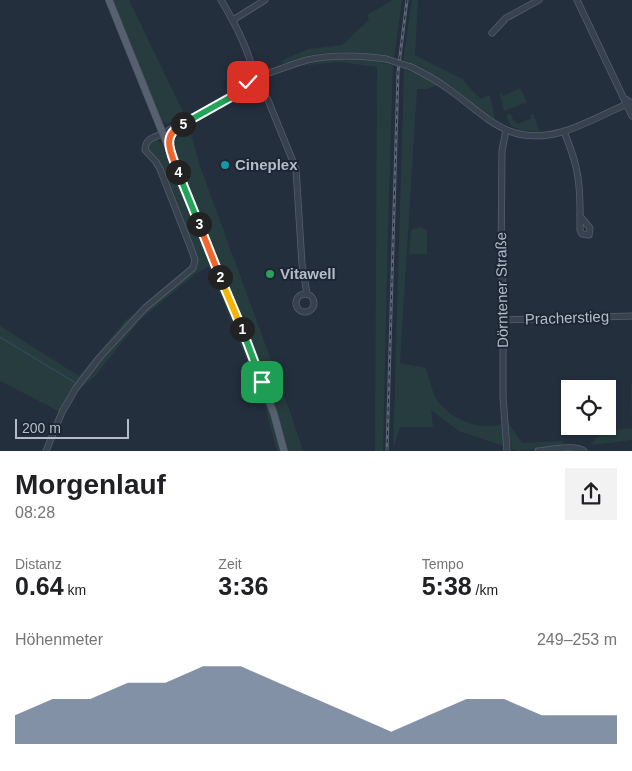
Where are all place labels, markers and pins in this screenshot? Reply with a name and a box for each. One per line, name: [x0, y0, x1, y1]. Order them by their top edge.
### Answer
pin: [227, 61, 269, 103]
pin: 5: [170, 112, 196, 136]
place label: Cineplex: [235, 156, 298, 173]
marker: Cineplex: [219, 159, 231, 171]
pin: 4: [166, 160, 190, 184]
pin: 3: [186, 212, 212, 236]
pin: 2: [208, 264, 232, 290]
place label: Vitawell: [280, 265, 336, 282]
marker: Vitawell: [264, 268, 276, 280]
pin: 1: [230, 316, 254, 342]
pin: [241, 361, 283, 403]

